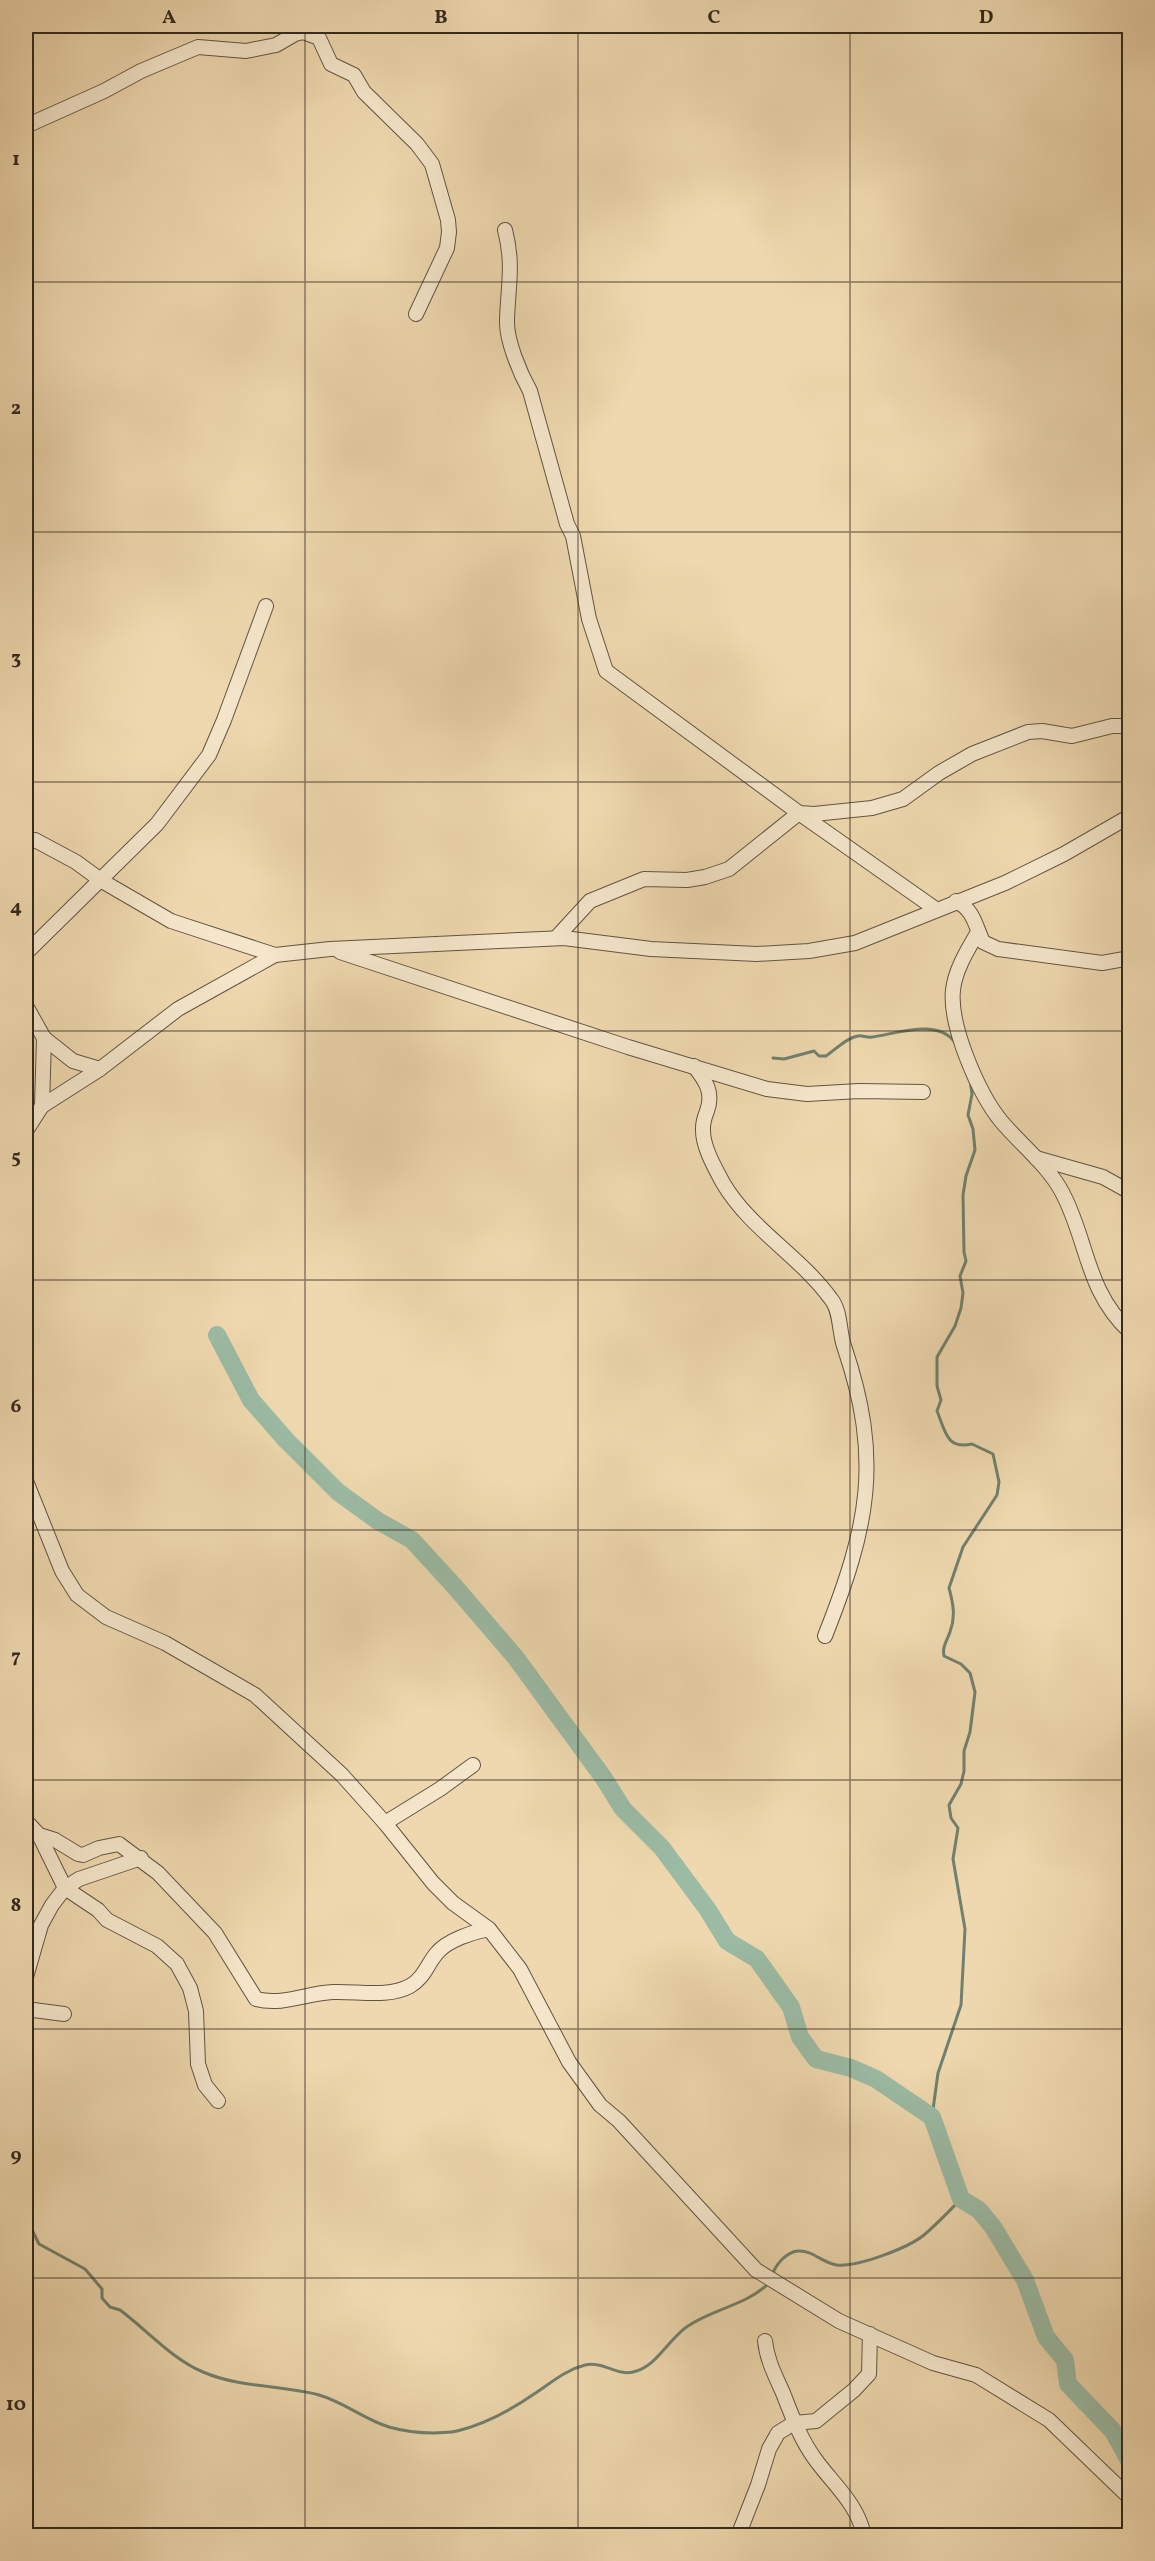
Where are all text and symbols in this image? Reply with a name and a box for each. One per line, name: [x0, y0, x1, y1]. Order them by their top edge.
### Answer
text: A: [162, 4, 176, 32]
text: B: [434, 4, 448, 32]
text: C: [708, 4, 721, 32]
text: D: [979, 4, 993, 32]
text: 1: [12, 146, 20, 174]
text: 2: [11, 395, 21, 423]
text: 3: [11, 645, 21, 673]
text: 4: [10, 894, 22, 922]
text: 5: [11, 1144, 21, 1172]
text: 6: [11, 1393, 22, 1421]
text: 7: [11, 1643, 21, 1671]
text: 8: [11, 1892, 21, 1920]
text: 9: [10, 2142, 22, 2170]
text: 10: [6, 2391, 26, 2419]

